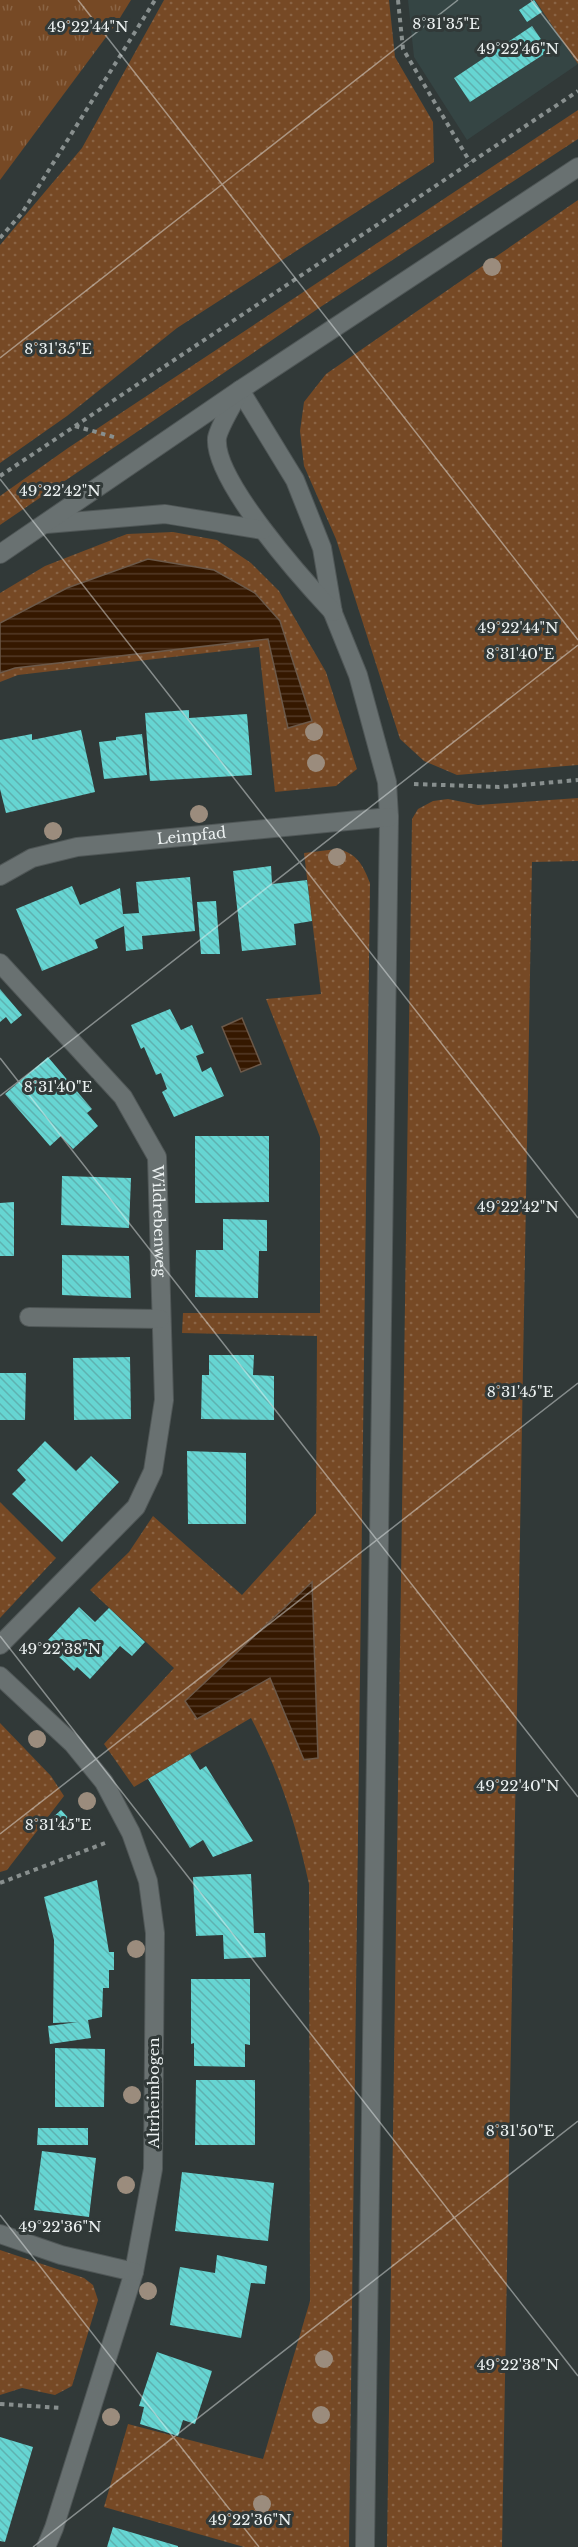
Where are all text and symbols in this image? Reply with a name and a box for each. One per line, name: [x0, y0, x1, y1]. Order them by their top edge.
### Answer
text: 8°31'35"E: [412, 14, 480, 33]
text: 49°22'44"N: [47, 17, 129, 36]
text: 49°22'46"N: [477, 39, 559, 58]
text: 8°31'35"E: [24, 339, 92, 358]
text: 49°22'42"N: [19, 481, 101, 500]
text: 49°22'44"N: [477, 618, 559, 637]
text: 8°31'40"E: [486, 644, 554, 663]
street label: Leinpfad: [156, 823, 227, 848]
text: 8°31'40"E: [24, 1077, 92, 1096]
street label: Wildrebenweg: [148, 1164, 170, 1278]
text: 49°22'42"N: [477, 1197, 559, 1216]
text: 8°31'45"E: [487, 1382, 553, 1401]
text: 49°22'38"N: [19, 1639, 101, 1658]
text: 49°22'40"N: [476, 1776, 560, 1795]
text: 8°31'45"E: [25, 1815, 91, 1834]
street label: Altrheinbogen: [144, 2037, 163, 2150]
text: 8°31'50"E: [486, 2121, 554, 2140]
text: 49°22'36"N: [18, 2217, 102, 2236]
text: 49°22'38"N: [477, 2355, 559, 2374]
text: 49°22'36"N: [208, 2510, 292, 2529]

